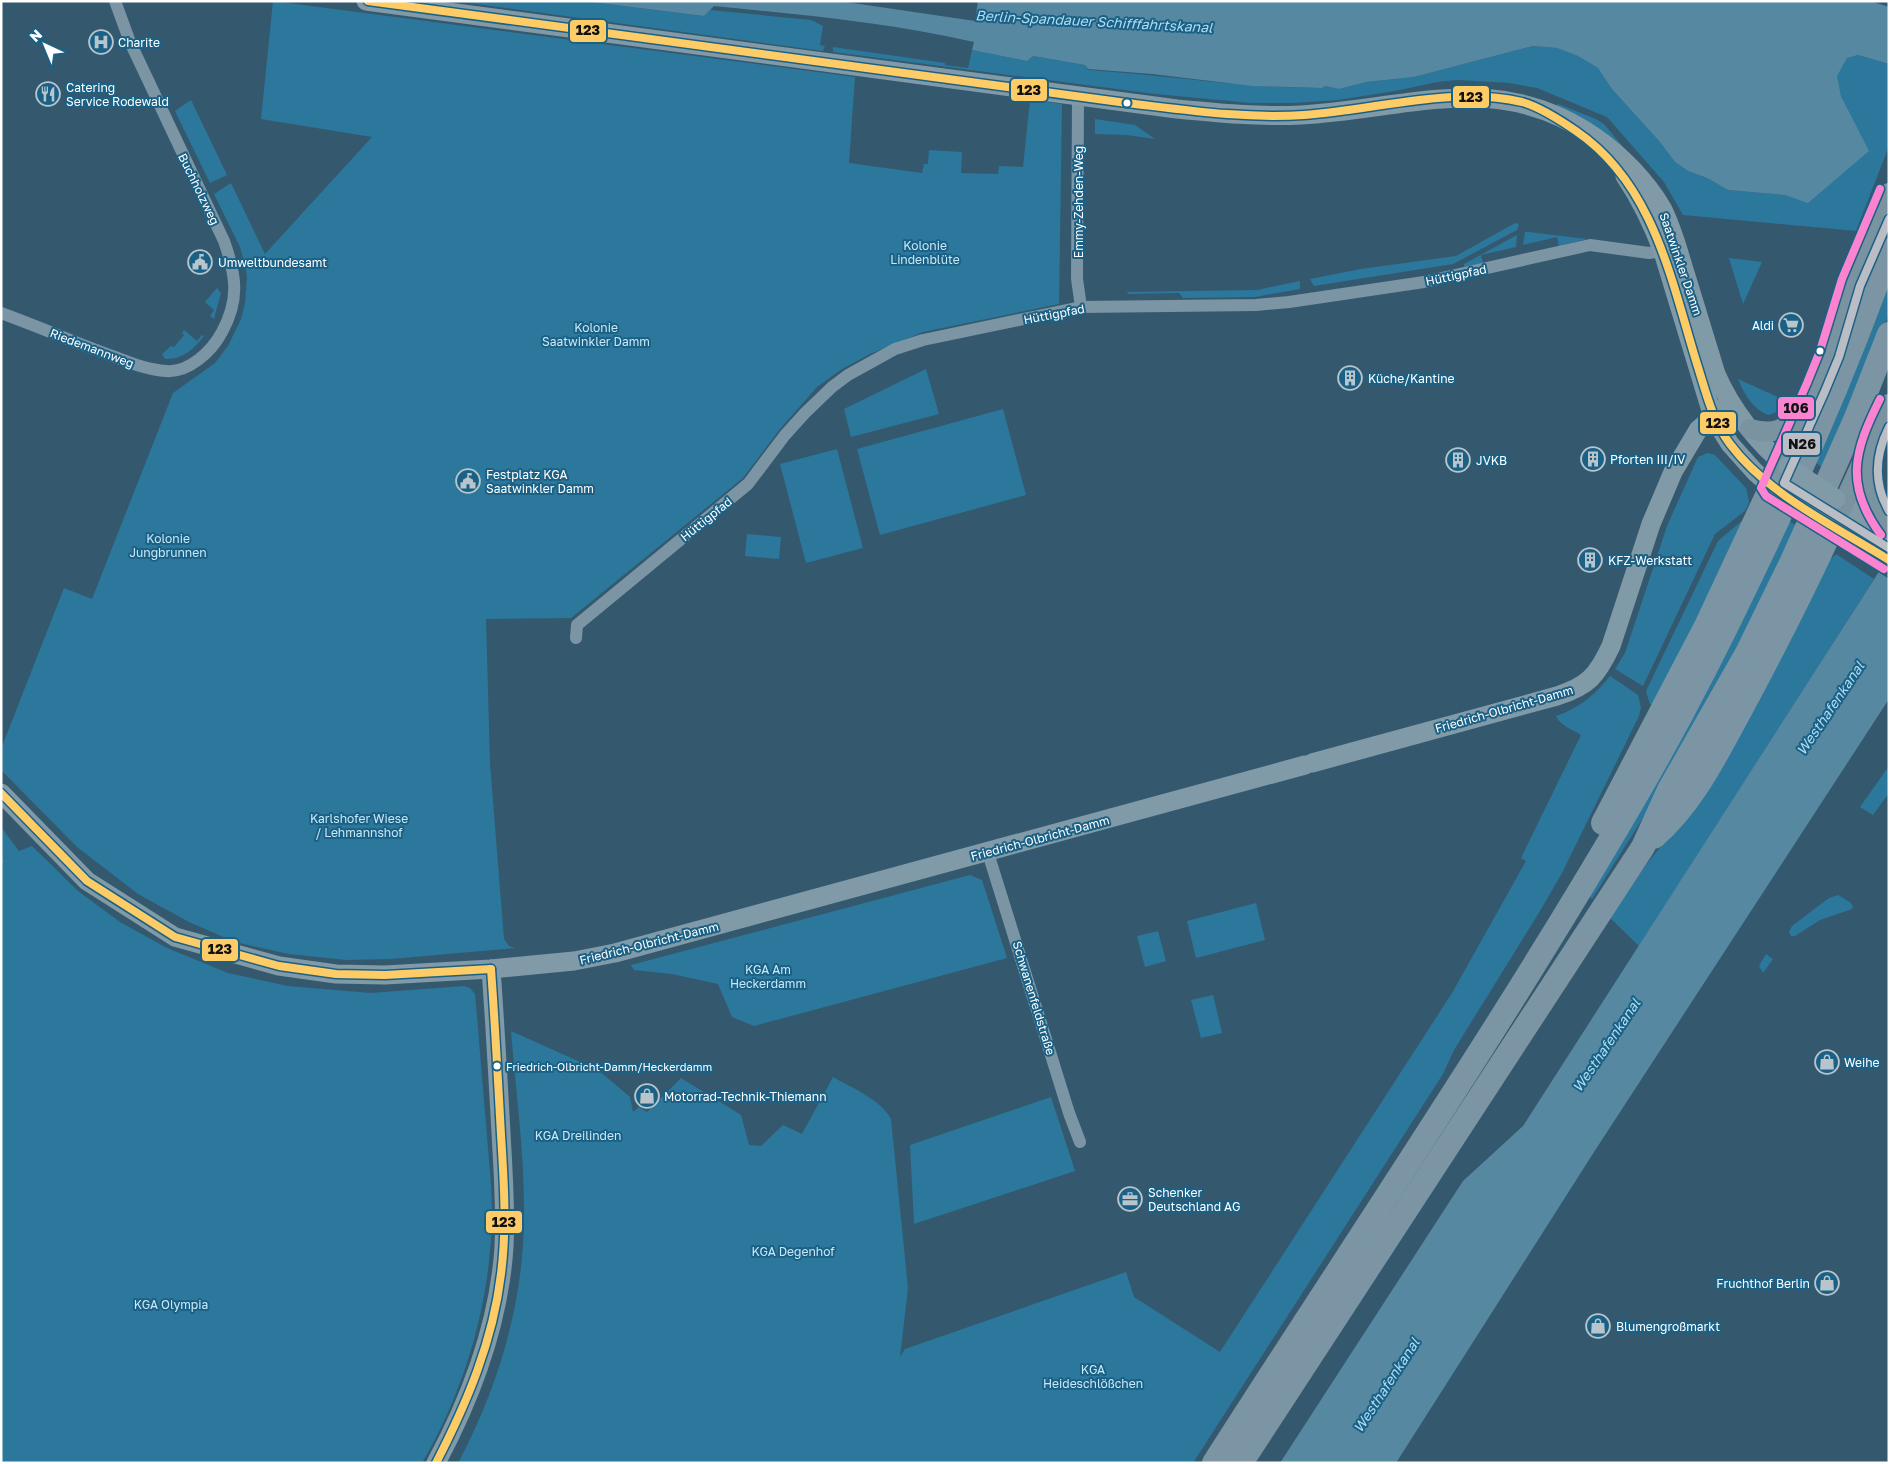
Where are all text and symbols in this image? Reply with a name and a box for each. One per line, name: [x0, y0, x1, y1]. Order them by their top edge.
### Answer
water label: Berlin-Spandauer Schifffahrtskanal: [975, 6, 1214, 36]
line badge: 123: [569, 19, 607, 43]
north arrow: [20, 20, 70, 70]
text: 123: [576, 21, 600, 38]
text: N: [26, 25, 45, 45]
hospital icon: Charite: [88, 29, 114, 55]
place label: Charite: [118, 35, 160, 50]
line badge: 123: [1010, 78, 1048, 102]
place label: Catering Service Rodewald: [66, 80, 169, 109]
restaurant icon: Catering Service Rodewald: [35, 81, 61, 107]
text: 123: [1017, 81, 1041, 98]
line badge: 123: [1452, 85, 1490, 109]
text: 123: [1459, 88, 1483, 105]
unlabelled marker: [1122, 98, 1132, 108]
street label: Emmy-Zehden-Weg: [1071, 146, 1086, 258]
street label: Buchholzweg: [175, 151, 223, 227]
street label: Saatwinkler Damm: [1656, 211, 1706, 317]
park label: Kolonie Lindenblüte: [890, 238, 960, 267]
public building icon: Umweltbundesamt: [187, 249, 213, 275]
place label: Umweltbundesamt: [218, 255, 327, 270]
street label: Hüttigpfad: [1424, 261, 1488, 289]
street label: Hüttigpfad: [1022, 301, 1086, 327]
supermarket icon: Aldi: [1778, 312, 1804, 338]
place label: Aldi: [1752, 318, 1774, 333]
park label: Kolonie Saatwinkler Damm: [542, 320, 650, 349]
street label: Riedemannweg: [48, 325, 136, 371]
unlabelled marker: [1815, 346, 1825, 356]
building icon: Küche/Kantine: [1337, 365, 1363, 391]
place label: Küche/Kantine: [1368, 371, 1455, 386]
line badge: 106: [1777, 396, 1815, 420]
text: 106: [1783, 399, 1809, 416]
line badge: 123: [1699, 411, 1737, 435]
text: 123: [1706, 414, 1730, 431]
line badge: N26: [1782, 432, 1821, 456]
text: N26: [1788, 435, 1816, 452]
building icon: Pforten III/IV: [1580, 446, 1606, 472]
building icon: JVKB: [1445, 447, 1471, 473]
place label: Pforten III/IV: [1610, 452, 1685, 467]
place label: JVKB: [1476, 453, 1507, 468]
place label: Festplatz KGA Saatwinkler Damm: [486, 467, 594, 496]
public building icon: Festplatz KGA Saatwinkler Damm: [455, 468, 481, 494]
street label: Hüttigpfad: [677, 494, 735, 544]
park label: Kolonie Jungbrunnen: [129, 531, 207, 560]
building icon: KFZ-Werkstatt: [1577, 547, 1603, 573]
place label: KFZ-Werkstatt: [1608, 553, 1692, 568]
water label: Westhafenkanal: [1792, 658, 1868, 758]
street label: Friedrich-Olbricht-Damm: [1433, 682, 1575, 736]
park label: Karlshofer Wiese / Lehmannshof: [310, 811, 408, 840]
street label: Friedrich-Olbricht-Damm: [969, 812, 1111, 864]
street label: Friedrich-Olbricht-Damm: [578, 918, 720, 968]
line badge: 123: [201, 938, 239, 962]
street label: Schwanenfeldstraße: [1010, 939, 1058, 1057]
text: 123: [208, 940, 232, 957]
park label: KGA Am Heckerdamm: [730, 962, 806, 991]
water label: Westhafenkanal: [1568, 995, 1644, 1095]
shop icon: Weihe: [1814, 1049, 1840, 1075]
place label: Weihe: [1844, 1055, 1880, 1070]
place label: Friedrich-Olbricht-Damm/Heckerdamm: [506, 1060, 712, 1073]
marker: Friedrich-Olbricht-Damm/Heckerdamm: [492, 1061, 502, 1071]
shop icon: Motorrad-Technik-Thiemann: [634, 1083, 660, 1109]
place label: Motorrad-Technik-Thiemann: [664, 1089, 827, 1104]
park label: KGA Dreilinden: [535, 1128, 621, 1143]
place label: Schenker Deutschland AG: [1148, 1185, 1240, 1214]
office icon: Schenker Deutschland AG: [1117, 1186, 1143, 1212]
line badge: 123: [485, 1210, 523, 1234]
text: 123: [492, 1213, 516, 1230]
park label: KGA Degenhof: [751, 1244, 835, 1259]
shop icon: Fruchthof Berlin: [1814, 1270, 1840, 1296]
place label: Fruchthof Berlin: [1716, 1276, 1810, 1291]
park label: KGA Olympia: [134, 1297, 208, 1312]
shop icon: Blumengroßmarkt: [1585, 1313, 1611, 1339]
place label: Blumengroßmarkt: [1616, 1319, 1720, 1334]
water label: Westhafenkanal: [1349, 1334, 1423, 1435]
park label: KGA Heideschlößchen: [1043, 1362, 1143, 1391]

